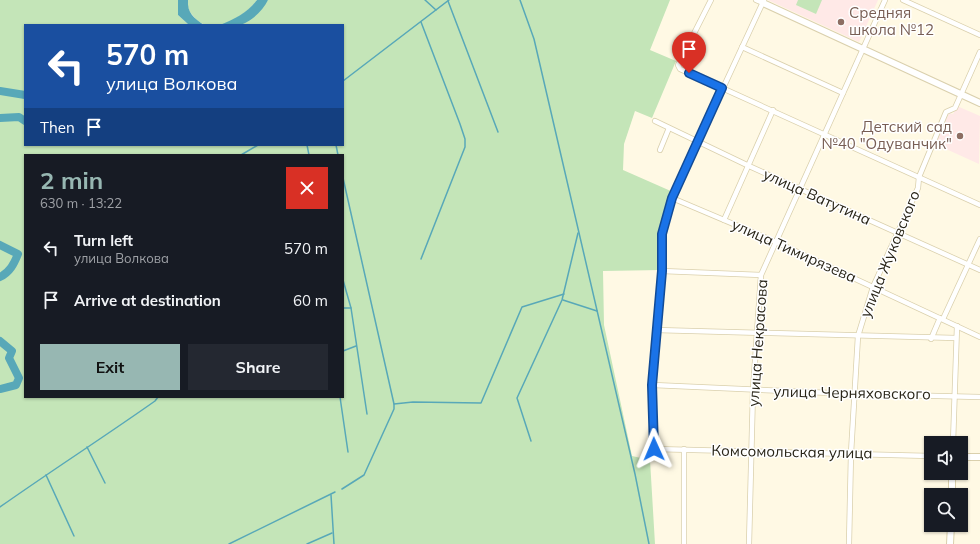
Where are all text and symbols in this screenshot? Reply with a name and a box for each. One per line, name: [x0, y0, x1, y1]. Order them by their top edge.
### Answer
place label: Средняя школа №12: [849, 3, 934, 39]
marker: Средняя школа №12: [836, 17, 846, 27]
pin: [672, 32, 706, 73]
text: 570 m: [106, 37, 189, 72]
icon: arrive: [678, 38, 700, 60]
icon: left: [40, 40, 92, 92]
text: улица Волкова: [106, 72, 237, 95]
icon: arrive: [83, 116, 105, 138]
place label: Детский сад №40 "Одуванчик": [821, 117, 952, 153]
text: Then: [40, 118, 75, 137]
marker: Детский сад №40 "Одуванчик": [955, 131, 965, 141]
street label: улица Ватутина: [760, 164, 874, 229]
text: 2 min: [40, 165, 103, 195]
button: close: [286, 167, 328, 209]
street label: улица Жуковского: [855, 188, 924, 320]
text: 630 m · 13:22: [40, 195, 122, 211]
street label: улица Тимирязева: [729, 215, 859, 287]
text: Turn left: [74, 231, 133, 250]
icon: left: [40, 237, 62, 259]
text: 570 m: [284, 239, 328, 258]
text: улица Волкова: [74, 250, 169, 266]
street label: улица Некрасова: [744, 279, 771, 407]
icon: arrive: [40, 289, 62, 311]
text: Arrive at destination: [74, 291, 221, 310]
text: 60 m: [293, 291, 328, 310]
button: Exit: [40, 344, 180, 390]
button: Share: [188, 344, 328, 390]
street label: улица Черняховского: [773, 382, 931, 403]
position arrow: [633, 428, 675, 470]
map controls: [924, 436, 968, 532]
button: sound: [924, 436, 968, 480]
street label: Комсомольская улица: [711, 441, 873, 462]
button: search: [924, 488, 968, 532]

